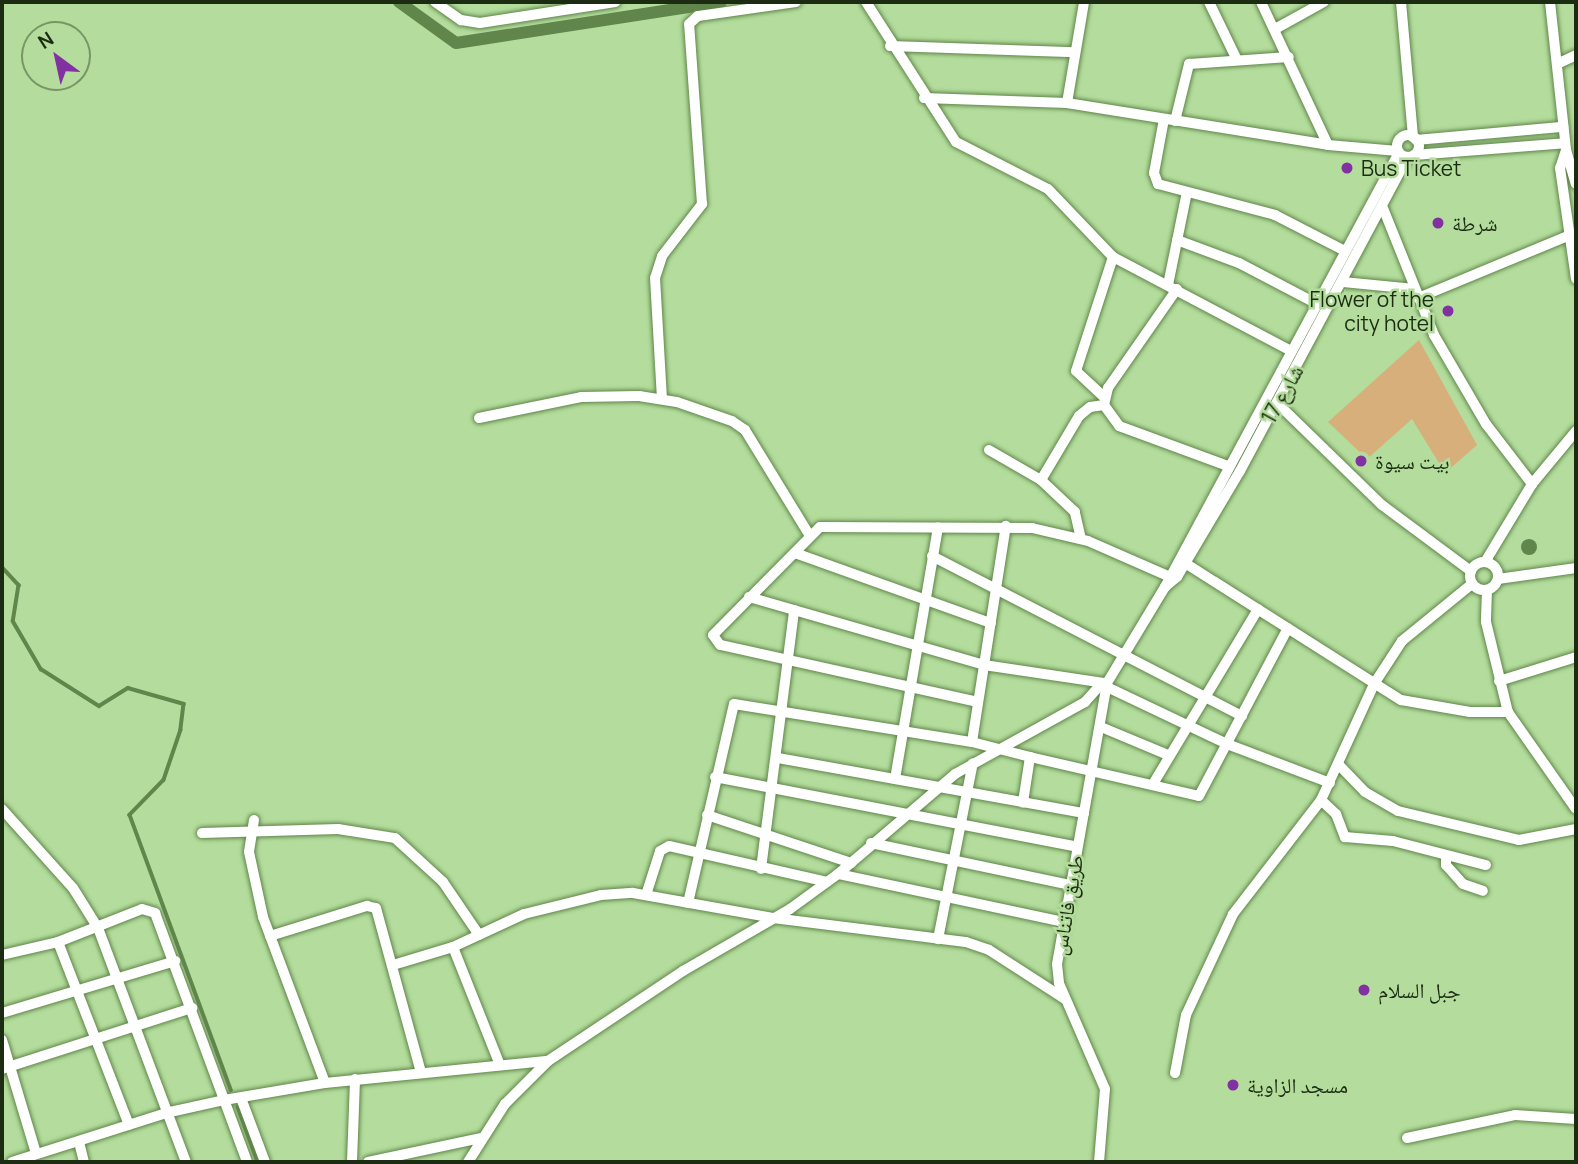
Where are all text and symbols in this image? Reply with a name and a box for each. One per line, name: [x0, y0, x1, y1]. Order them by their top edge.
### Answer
north arrow: [21, 21, 91, 91]
text: N: [33, 25, 58, 55]
place label: Bus Ticket: [1361, 155, 1462, 181]
marker: Bus Ticket: [1339, 160, 1355, 176]
place label: شرطة: [1452, 210, 1498, 236]
marker: شرطة: [1430, 215, 1446, 231]
place label: Flower of the city hotel: [1310, 286, 1434, 336]
marker: Flower of the city hotel: [1440, 303, 1456, 319]
street label: شارع 17: [1256, 360, 1308, 428]
place label: بيت سيوة: [1375, 448, 1449, 474]
marker: بيت سيوة: [1353, 453, 1369, 469]
street label: طريق فاتناس: [1046, 853, 1088, 957]
place label: جبل السلام: [1378, 977, 1461, 1003]
marker: جبل السلام: [1356, 982, 1372, 998]
place label: مسجد الزاوية: [1247, 1072, 1348, 1098]
marker: مسجد الزاوية: [1225, 1077, 1241, 1093]

